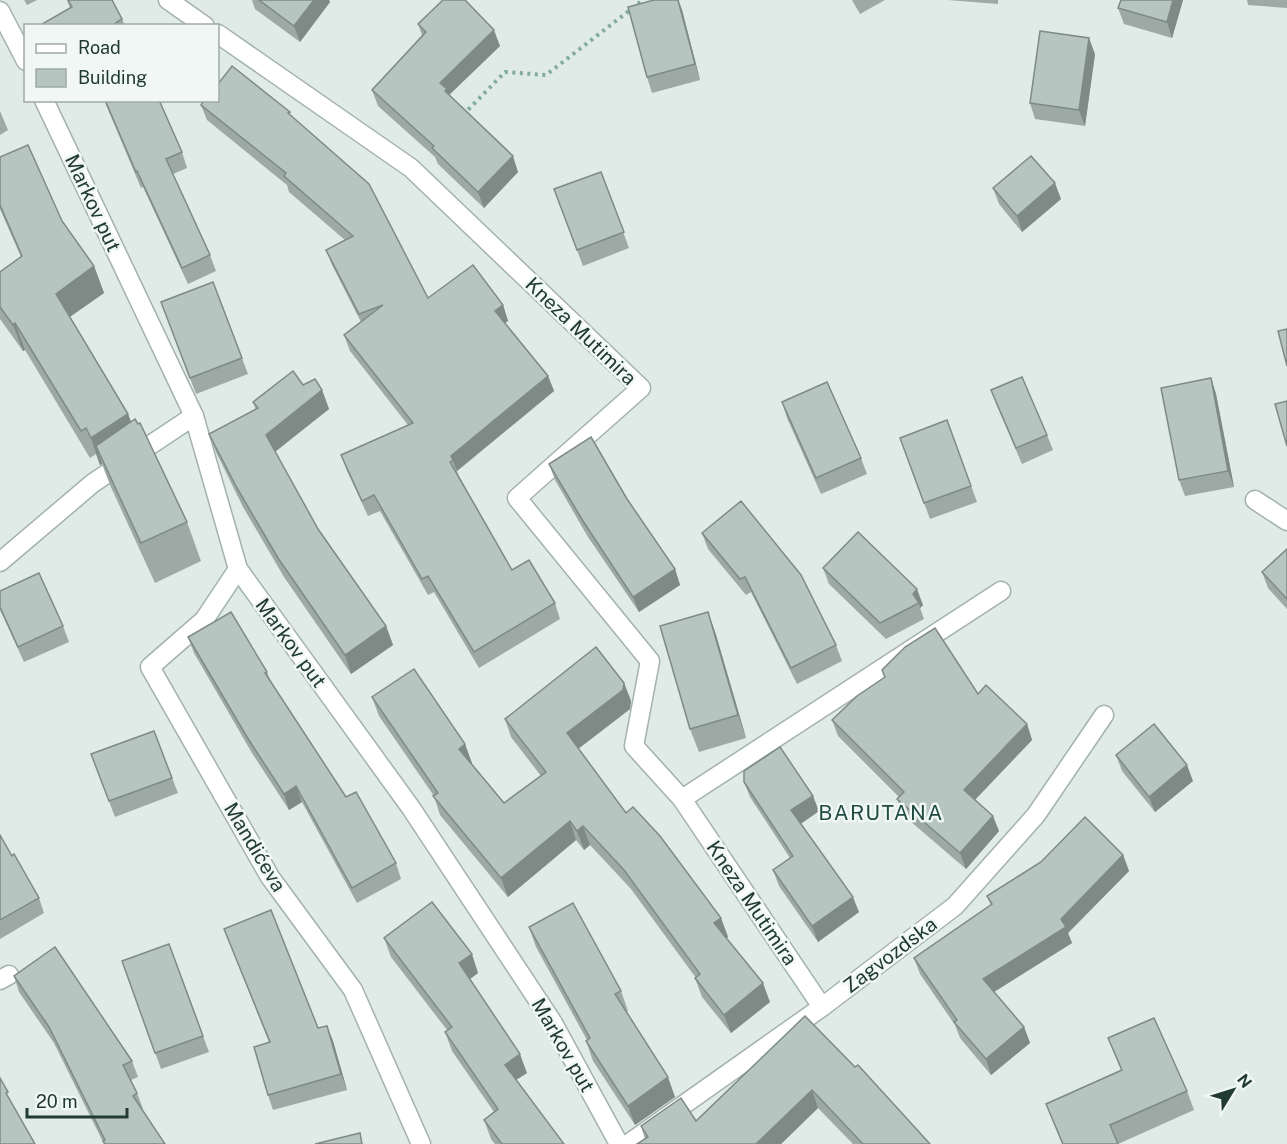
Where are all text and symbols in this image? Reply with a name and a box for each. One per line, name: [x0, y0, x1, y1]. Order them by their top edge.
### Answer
legend: [24, 24, 219, 102]
text: Road: [78, 37, 121, 58]
text: Building: [78, 67, 147, 88]
street label: Markov put: [60, 151, 126, 255]
street label: Kneza Mutimira: [521, 272, 641, 390]
street label: Markov put: [251, 594, 331, 692]
street label: Mandićeva: [219, 798, 291, 896]
district label: BARUTANA: [818, 800, 944, 825]
street label: Kneza Mutimira: [702, 836, 802, 970]
street label: Zagvozdska: [838, 912, 942, 998]
street label: Markov put: [526, 994, 600, 1096]
north arrow: [1203, 1060, 1263, 1120]
text: N: [1233, 1070, 1256, 1092]
scale bar: [27, 1081, 128, 1119]
text: 20 m: [36, 1091, 78, 1112]

